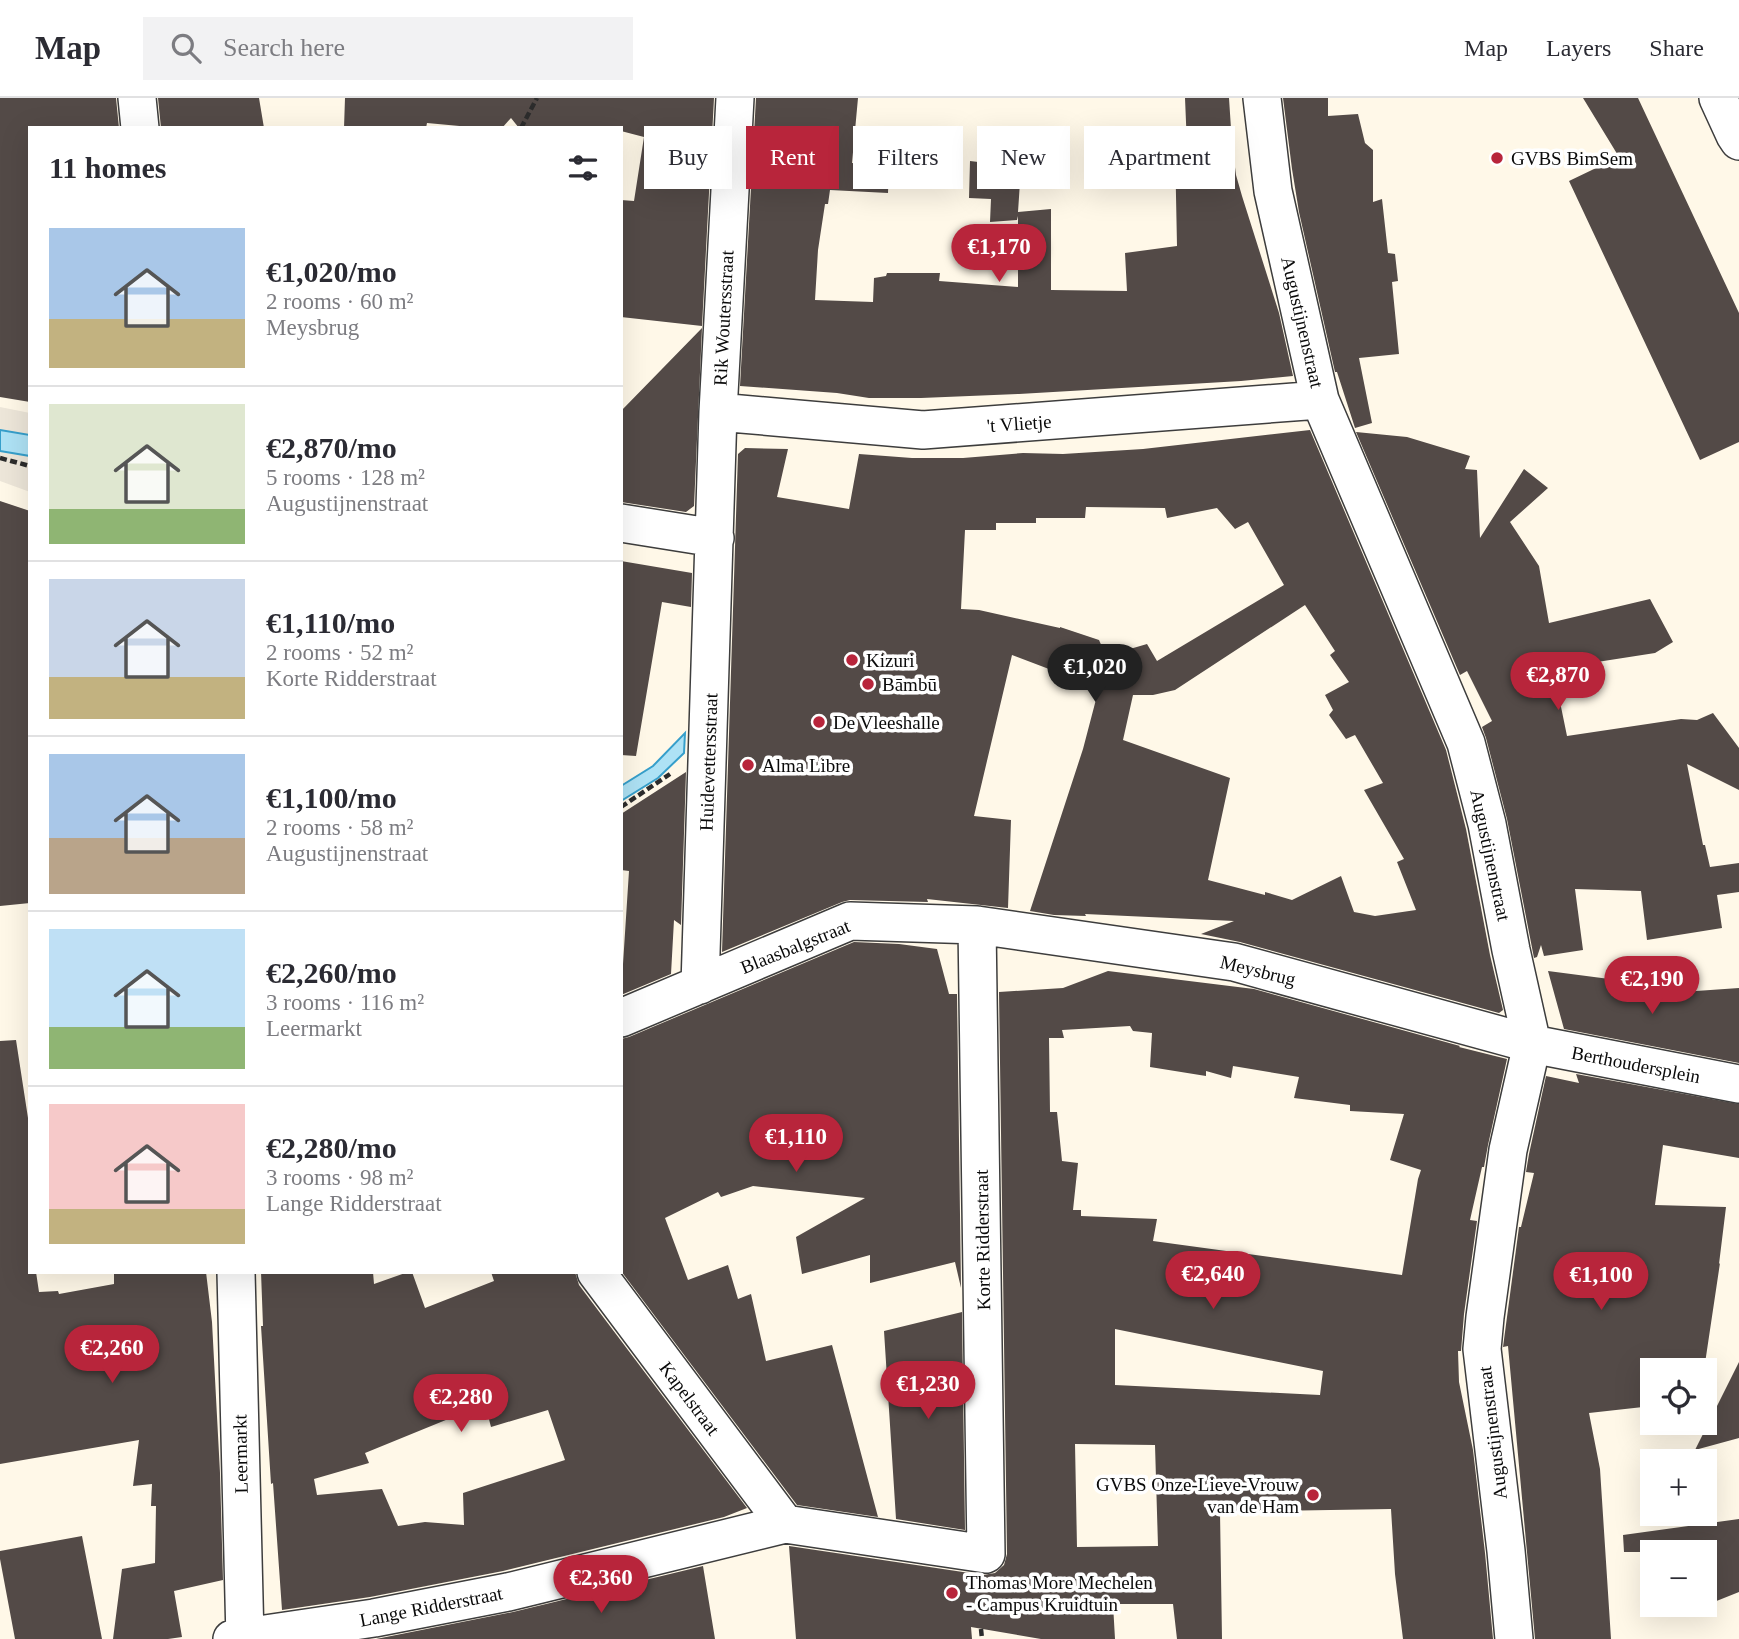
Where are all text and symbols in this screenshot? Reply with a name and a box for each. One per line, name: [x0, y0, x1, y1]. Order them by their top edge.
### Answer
search box: [143, 17, 633, 80]
icon: search: [167, 29, 205, 67]
text: Map: [35, 30, 101, 66]
text: Search here: [223, 33, 345, 62]
text: Map: [1464, 35, 1508, 61]
text: Layers: [1546, 35, 1611, 61]
text: Share: [1649, 35, 1704, 61]
chip: Buy: [644, 126, 732, 189]
chip: Rent: [746, 126, 839, 189]
chip: Filters: [853, 126, 963, 189]
chip: New: [977, 126, 1070, 189]
chip: Apartment: [1084, 126, 1235, 189]
place label: GVBS BimSem: [1511, 148, 1633, 169]
icon: filters: [564, 149, 602, 187]
marker: GVBS BimSem: [1489, 150, 1505, 166]
text: 11 homes: [49, 151, 167, 184]
pin: €1,170: [942, 225, 1056, 284]
text: €1,170: [967, 234, 1031, 259]
street label: Rik Woutersstraat: [709, 249, 738, 386]
street label: Augustijnenstraat: [1277, 254, 1328, 390]
text: €1,020/mo: [266, 255, 397, 288]
icon: home: [105, 256, 189, 340]
text: 2 rooms · 60 m²: [266, 289, 413, 314]
text: Meysbrug: [266, 315, 359, 340]
street label: 't Vlietje: [986, 411, 1052, 436]
text: €2,870/mo: [266, 431, 397, 464]
icon: home: [105, 432, 189, 516]
text: 5 rooms · 128 m²: [266, 465, 425, 490]
text: Augustijnenstraat: [266, 491, 428, 516]
text: €1,110/mo: [266, 606, 395, 639]
icon: home: [105, 607, 189, 691]
text: 2 rooms · 52 m²: [266, 640, 413, 665]
pin: €1,020: [1038, 644, 1152, 704]
place label: Kizuri: [866, 650, 915, 671]
marker: Kizuri: [844, 652, 860, 668]
pin: €2,870: [1501, 652, 1615, 712]
text: €1,020: [1063, 654, 1127, 679]
text: €2,870: [1526, 662, 1590, 687]
text: Korte Ridderstraat: [266, 666, 437, 691]
place label: Bāmbū: [882, 674, 937, 695]
marker: Bāmbū: [860, 676, 876, 692]
street label: Huidevettersstraat: [696, 692, 721, 831]
place label: De Vleeshalle: [833, 712, 940, 733]
marker: De Vleeshalle: [811, 714, 827, 730]
place label: Alma Libre: [762, 755, 850, 776]
marker: Alma Libre: [740, 757, 756, 773]
text: €1,100/mo: [266, 781, 397, 814]
icon: home: [105, 782, 189, 866]
street label: Augustijnenstraat: [1466, 787, 1515, 924]
text: 2 rooms · 58 m²: [266, 815, 413, 840]
text: Augustijnenstraat: [266, 841, 428, 866]
street label: Blaasbalgstraat: [737, 915, 854, 978]
street label: Meysbrug: [1218, 951, 1298, 990]
text: €2,260/mo: [266, 956, 397, 989]
pin: €2,190: [1595, 956, 1709, 1016]
icon: home: [105, 957, 189, 1041]
text: €2,190: [1620, 966, 1684, 991]
text: 3 rooms · 116 m²: [266, 990, 424, 1015]
text: Leermarkt: [266, 1016, 362, 1041]
street label: Berthoudersplein: [1570, 1042, 1703, 1087]
pin: €1,110: [739, 1114, 853, 1174]
text: €1,110: [765, 1124, 827, 1149]
text: €2,280/mo: [266, 1131, 397, 1164]
icon: home: [105, 1132, 189, 1216]
text: 3 rooms · 98 m²: [266, 1165, 413, 1190]
street label: Korte Ridderstraat: [971, 1169, 994, 1311]
text: Lange Ridderstraat: [266, 1191, 442, 1216]
pin: €2,640: [1156, 1252, 1270, 1311]
pin: €1,100: [1544, 1252, 1658, 1312]
text: €2,640: [1181, 1261, 1245, 1286]
text: €1,100: [1569, 1262, 1633, 1287]
pin: €2,260: [55, 1326, 169, 1385]
text: €2,260: [80, 1335, 144, 1360]
street label: Kapelstraat: [655, 1357, 724, 1440]
map controls: [1640, 1358, 1717, 1617]
button: locate: [1640, 1358, 1717, 1435]
pin: €1,230: [871, 1362, 985, 1421]
street label: Augustijnenstraat: [1474, 1364, 1511, 1501]
text: €1,230: [896, 1371, 960, 1396]
pin: €2,280: [404, 1374, 518, 1434]
text: €2,280: [429, 1384, 493, 1409]
street label: Leermarkt: [229, 1414, 252, 1494]
button: +: [1640, 1449, 1717, 1526]
place label: GVBS Onze-Lieve-Vrouw van de Ham: [1096, 1474, 1299, 1517]
marker: GVBS Onze-Lieve-Vrouw van de Ham: [1305, 1487, 1321, 1503]
button: −: [1640, 1540, 1717, 1617]
pin: €2,360: [544, 1556, 658, 1615]
text: €2,360: [569, 1565, 633, 1590]
place label: Thomas More Mechelen - Campus Kruidtuin: [966, 1572, 1153, 1615]
street label: Lange Ridderstraat: [358, 1582, 505, 1631]
marker: Thomas More Mechelen - Campus Kruidtuin: [944, 1585, 960, 1601]

